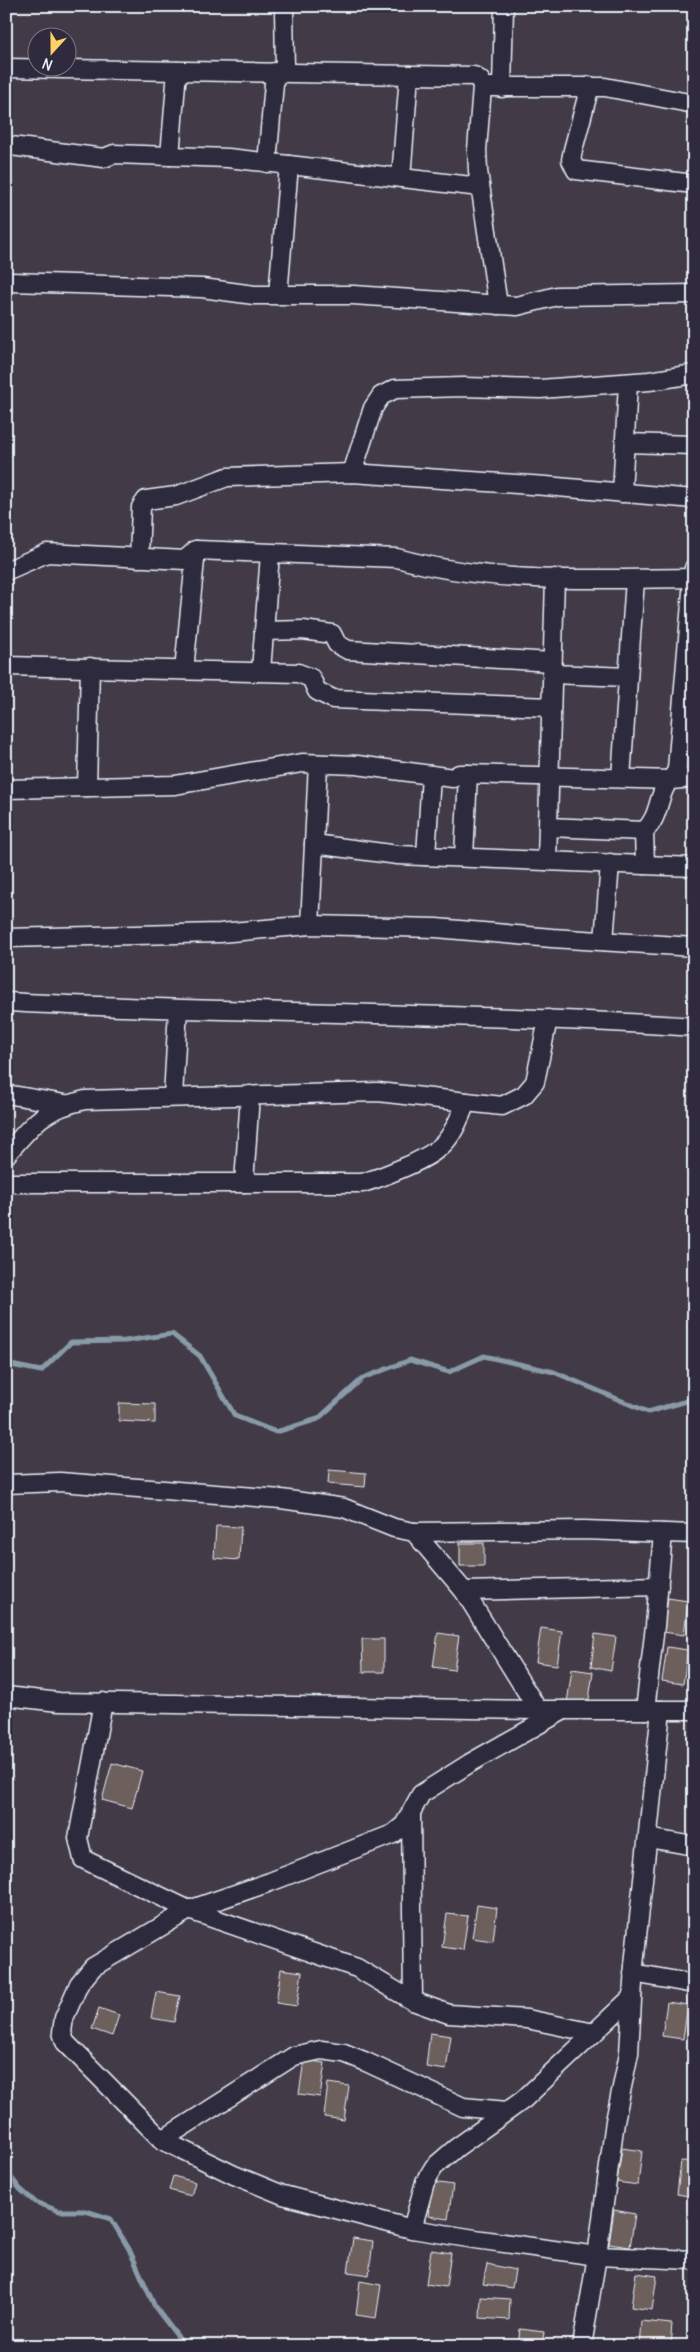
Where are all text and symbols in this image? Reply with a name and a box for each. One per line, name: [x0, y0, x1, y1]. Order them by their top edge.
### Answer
north arrow: [28, 28, 78, 78]
text: N: [40, 54, 55, 74]

